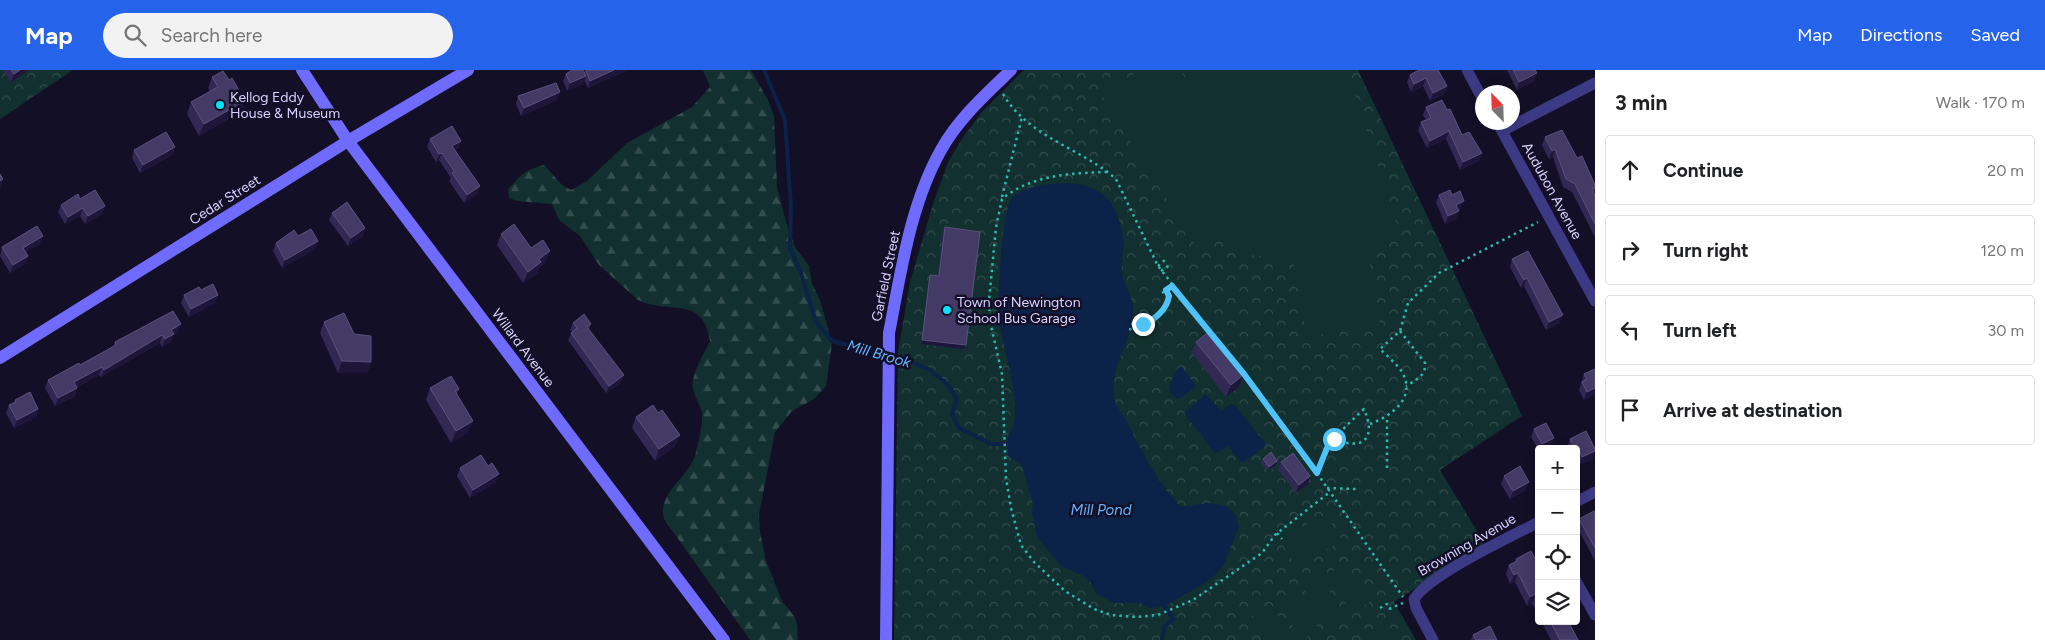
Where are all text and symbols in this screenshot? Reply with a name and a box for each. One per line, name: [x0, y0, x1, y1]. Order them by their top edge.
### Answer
search box: [103, 13, 453, 58]
text: Map: [25, 21, 73, 50]
icon: search: [121, 21, 149, 49]
text: Search here: [161, 24, 262, 47]
text: Map: [1797, 24, 1832, 46]
text: Directions: [1860, 24, 1942, 46]
text: Saved: [1970, 24, 2020, 46]
north arrow: [1475, 85, 1520, 130]
place label: Kellog Eddy House & Museum: [230, 89, 340, 122]
text: 3 min: [1615, 90, 1667, 115]
text: Walk · 170 m: [1936, 93, 2025, 112]
marker: Kellog Eddy House & Museum: [214, 99, 226, 111]
street label: Audubon Avenue: [1518, 140, 1586, 243]
icon: ahead: [1616, 156, 1644, 184]
text: Continue: [1663, 159, 1743, 182]
text: 20 m: [1987, 161, 2024, 180]
street label: Cedar Street: [186, 171, 264, 229]
street label: Garfield Street: [868, 229, 904, 323]
icon: right: [1616, 236, 1644, 264]
text: Turn right: [1663, 239, 1749, 262]
text: 120 m: [1981, 241, 2024, 260]
place label: Town of Newington School Bus Garage: [957, 294, 1081, 327]
marker: Town of Newington School Bus Garage: [941, 304, 953, 316]
street label: Willard Avenue: [488, 305, 558, 391]
route end: [1132, 313, 1155, 336]
icon: left: [1616, 316, 1644, 344]
text: Turn left: [1663, 319, 1737, 342]
text: 30 m: [1987, 321, 2024, 340]
water label: Mill Brook: [845, 336, 914, 372]
icon: arrive: [1616, 396, 1644, 424]
text: Arrive at destination: [1663, 399, 1842, 422]
route start: [1323, 428, 1346, 451]
map controls: [1535, 445, 1580, 625]
button: +: [1535, 445, 1580, 490]
button: −: [1535, 490, 1580, 535]
water label: Mill Pond: [1071, 501, 1132, 519]
street label: Browning Avenue: [1415, 510, 1519, 580]
button: locate: [1535, 535, 1580, 580]
button: layers: [1535, 580, 1580, 625]

